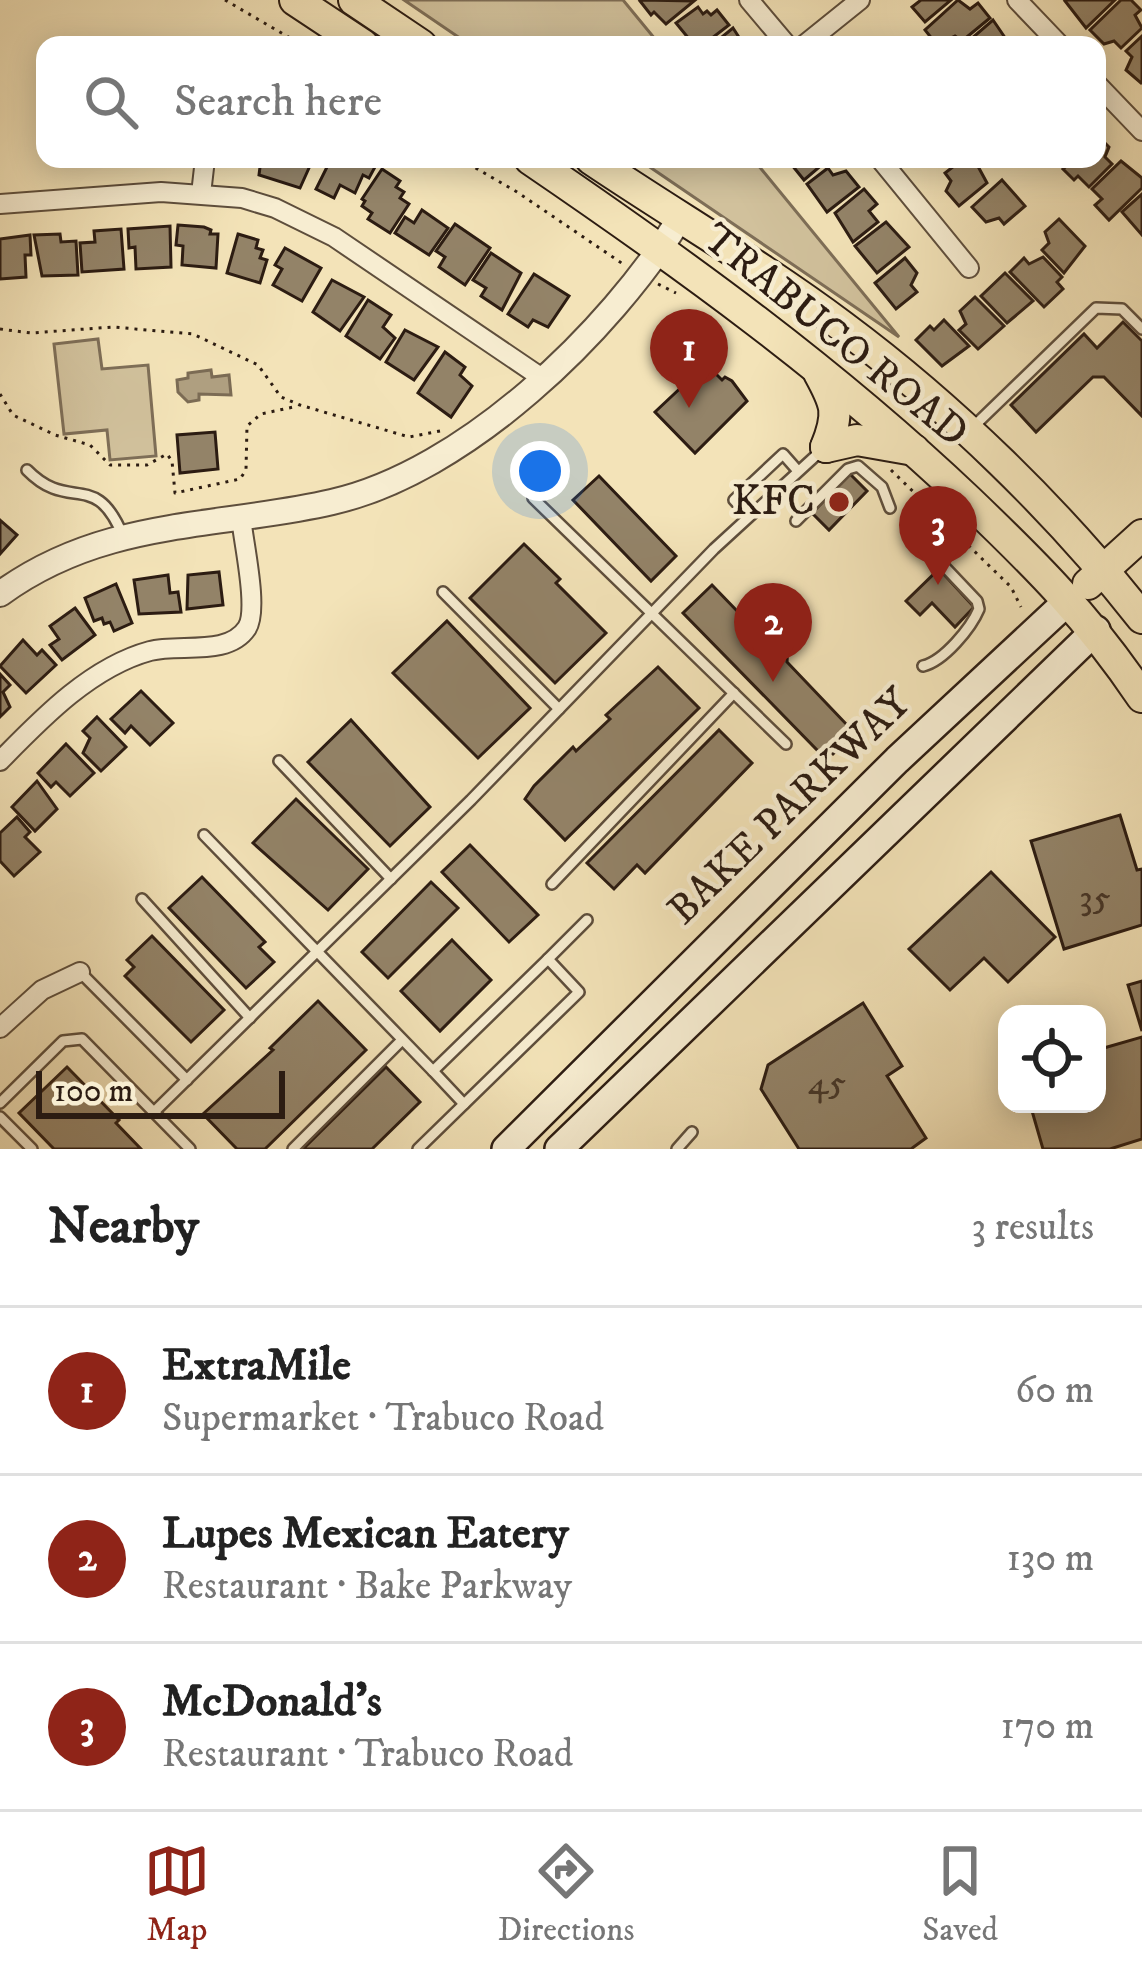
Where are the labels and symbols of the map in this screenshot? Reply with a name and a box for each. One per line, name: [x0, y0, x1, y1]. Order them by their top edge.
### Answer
street label: TRABUCO ROAD: [692, 213, 978, 459]
pin: 1: [650, 309, 728, 408]
your location: [510, 441, 570, 501]
place label: KFC: [732, 476, 815, 528]
pin: 3: [899, 486, 977, 585]
marker: KFC: [826, 489, 852, 515]
pin: 2: [734, 583, 812, 682]
street label: BAKE PARKWAY: [657, 677, 923, 936]
house number: 35: [1079, 876, 1111, 921]
house number: 45: [808, 1061, 846, 1106]
scale bar: [36, 1065, 285, 1118]

